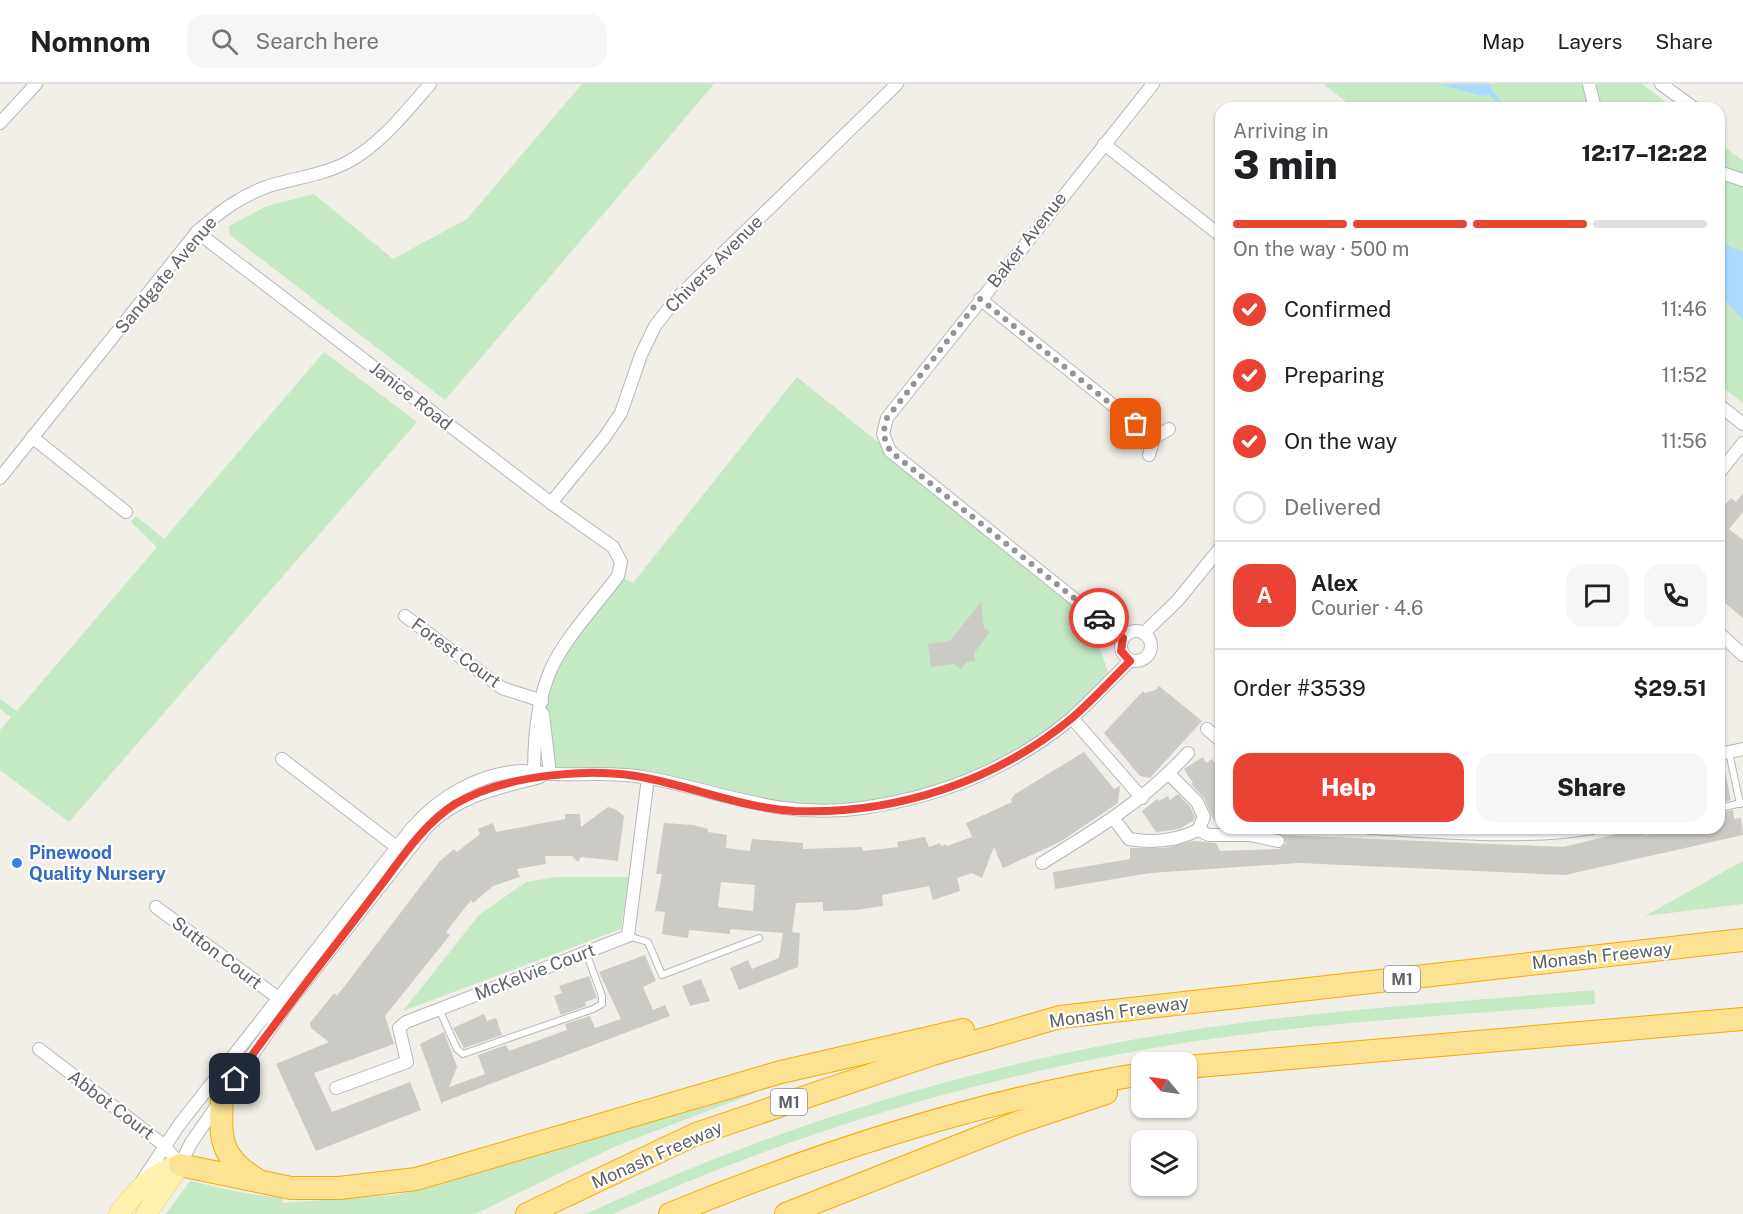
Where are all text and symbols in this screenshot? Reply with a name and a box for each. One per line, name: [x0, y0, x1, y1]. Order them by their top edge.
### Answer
search box: [187, 14, 607, 68]
text: Nomnom: [30, 25, 151, 58]
icon: search: [208, 25, 241, 58]
text: Search here: [256, 28, 379, 54]
text: Map: [1482, 29, 1525, 54]
text: Layers: [1558, 29, 1622, 54]
text: Share: [1655, 29, 1713, 54]
text: Arriving in: [1233, 119, 1328, 143]
text: 12:17–12:22: [1581, 140, 1707, 166]
text: 3 min: [1233, 142, 1338, 188]
street label: Baker Avenue: [983, 188, 1070, 292]
street label: Chivers Avenue: [661, 211, 767, 317]
street label: Sandgate Avenue: [110, 212, 221, 338]
text: On the way · 500 m: [1233, 237, 1409, 261]
icon: check: [1233, 293, 1266, 326]
text: Confirmed: [1284, 296, 1391, 322]
text: 11:46: [1661, 297, 1707, 321]
street label: Janice Road: [366, 357, 457, 434]
icon: check: [1233, 359, 1266, 392]
text: Preparing: [1284, 362, 1385, 388]
text: 11:52: [1661, 363, 1707, 387]
pin: [1110, 398, 1161, 449]
icon: bag: [1119, 407, 1152, 440]
icon: check: [1233, 425, 1266, 458]
text: On the way: [1284, 428, 1397, 454]
text: 11:56: [1661, 429, 1707, 453]
text: Delivered: [1284, 494, 1381, 520]
button: chat: [1566, 564, 1629, 627]
button: phone: [1644, 564, 1707, 627]
text: Alex: [1311, 570, 1358, 596]
text: A: [1257, 582, 1272, 608]
courier: [1069, 588, 1129, 648]
text: Courier · 4.6: [1311, 596, 1423, 620]
icon: car: [1083, 602, 1116, 635]
street label: Forest Court: [408, 613, 505, 692]
text: Order #3539: [1233, 675, 1366, 701]
text: $29.51: [1633, 675, 1707, 701]
button: Help: [1233, 753, 1464, 822]
button: Share: [1476, 753, 1707, 822]
place label: Pinewood Quality Nursery: [29, 842, 166, 884]
marker: Pinewood Quality Nursery: [10, 856, 24, 870]
street label: Sutton Court: [168, 912, 266, 993]
street label: Monash Freeway: [1531, 938, 1674, 973]
street label: McKelvie Court: [472, 939, 598, 1004]
road number: M1: [1384, 966, 1420, 992]
street label: Monash Freeway: [1048, 991, 1191, 1032]
north arrow: [1131, 1052, 1197, 1118]
map controls: [1131, 1052, 1197, 1196]
pin: [209, 1053, 260, 1104]
icon: home: [218, 1062, 251, 1095]
street label: Abbot Court: [64, 1065, 158, 1144]
road number: M1: [771, 1089, 807, 1115]
street label: Monash Freeway: [588, 1116, 726, 1193]
button: layers: [1131, 1130, 1197, 1196]

